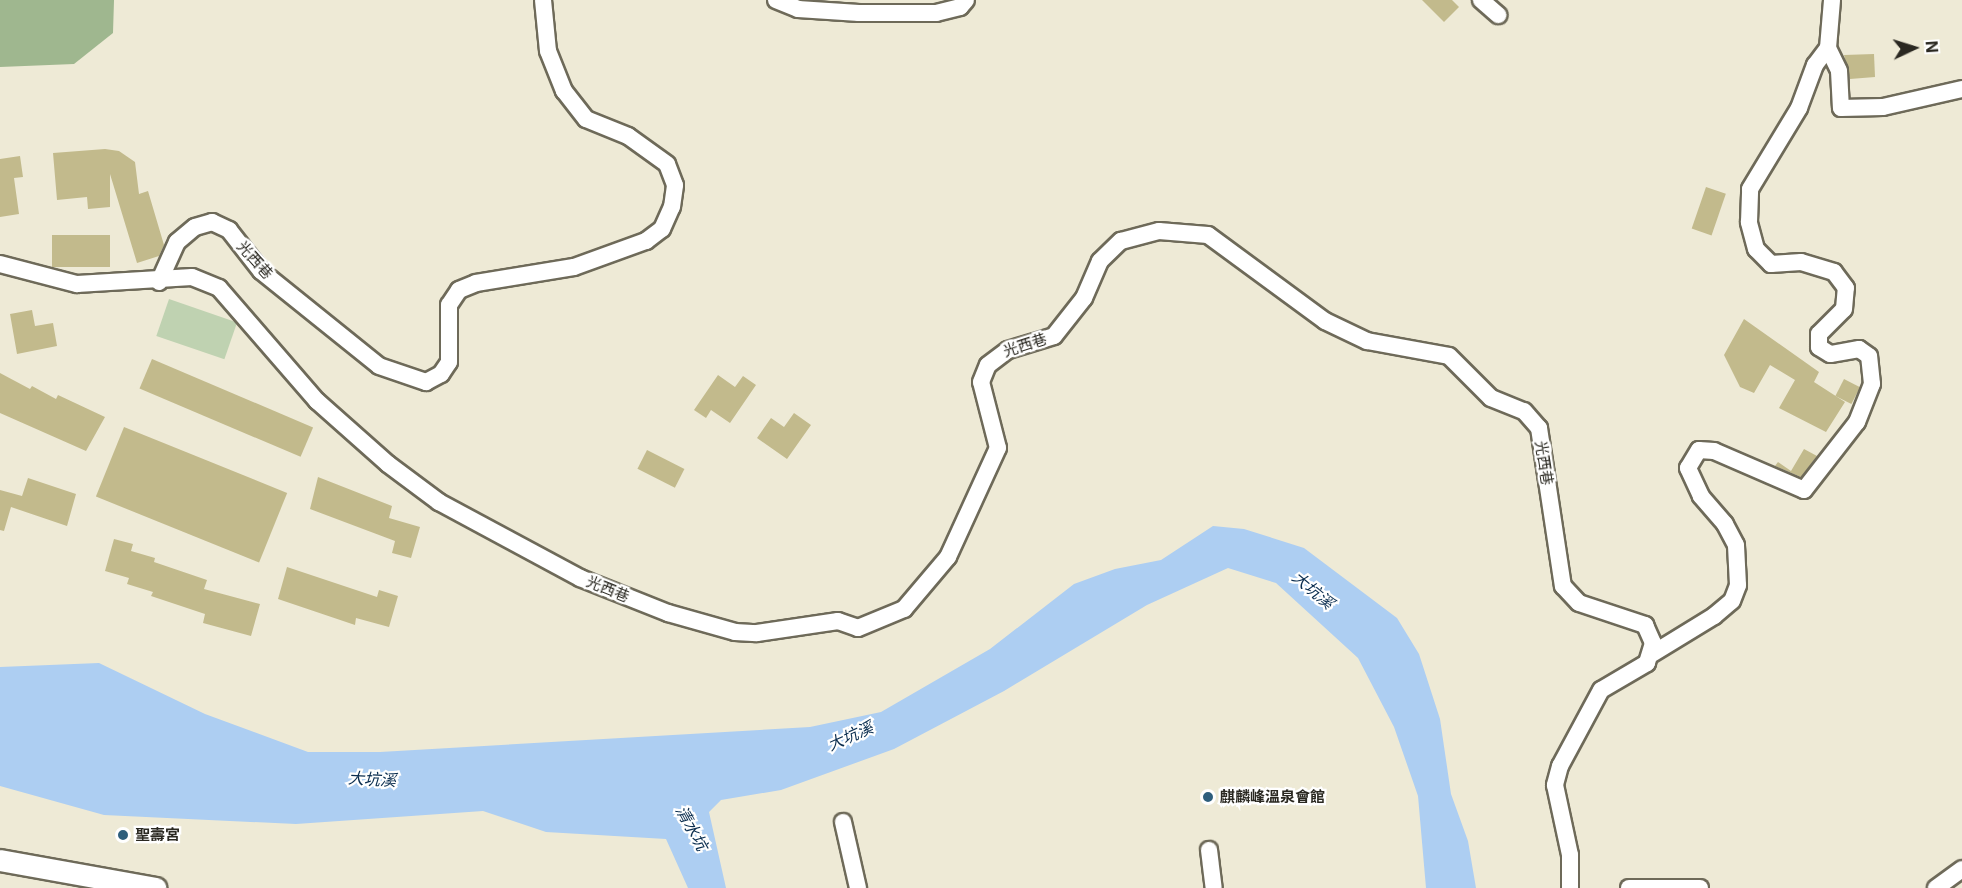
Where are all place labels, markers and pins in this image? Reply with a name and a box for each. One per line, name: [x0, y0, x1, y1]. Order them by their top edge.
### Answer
place label: 麒麟峰溫泉會館: [1220, 788, 1325, 806]
marker: 麒麟峰溫泉會館: [1201, 790, 1215, 804]
place label: 聖壽宮: [135, 826, 180, 844]
marker: 聖壽宮: [116, 828, 130, 842]

